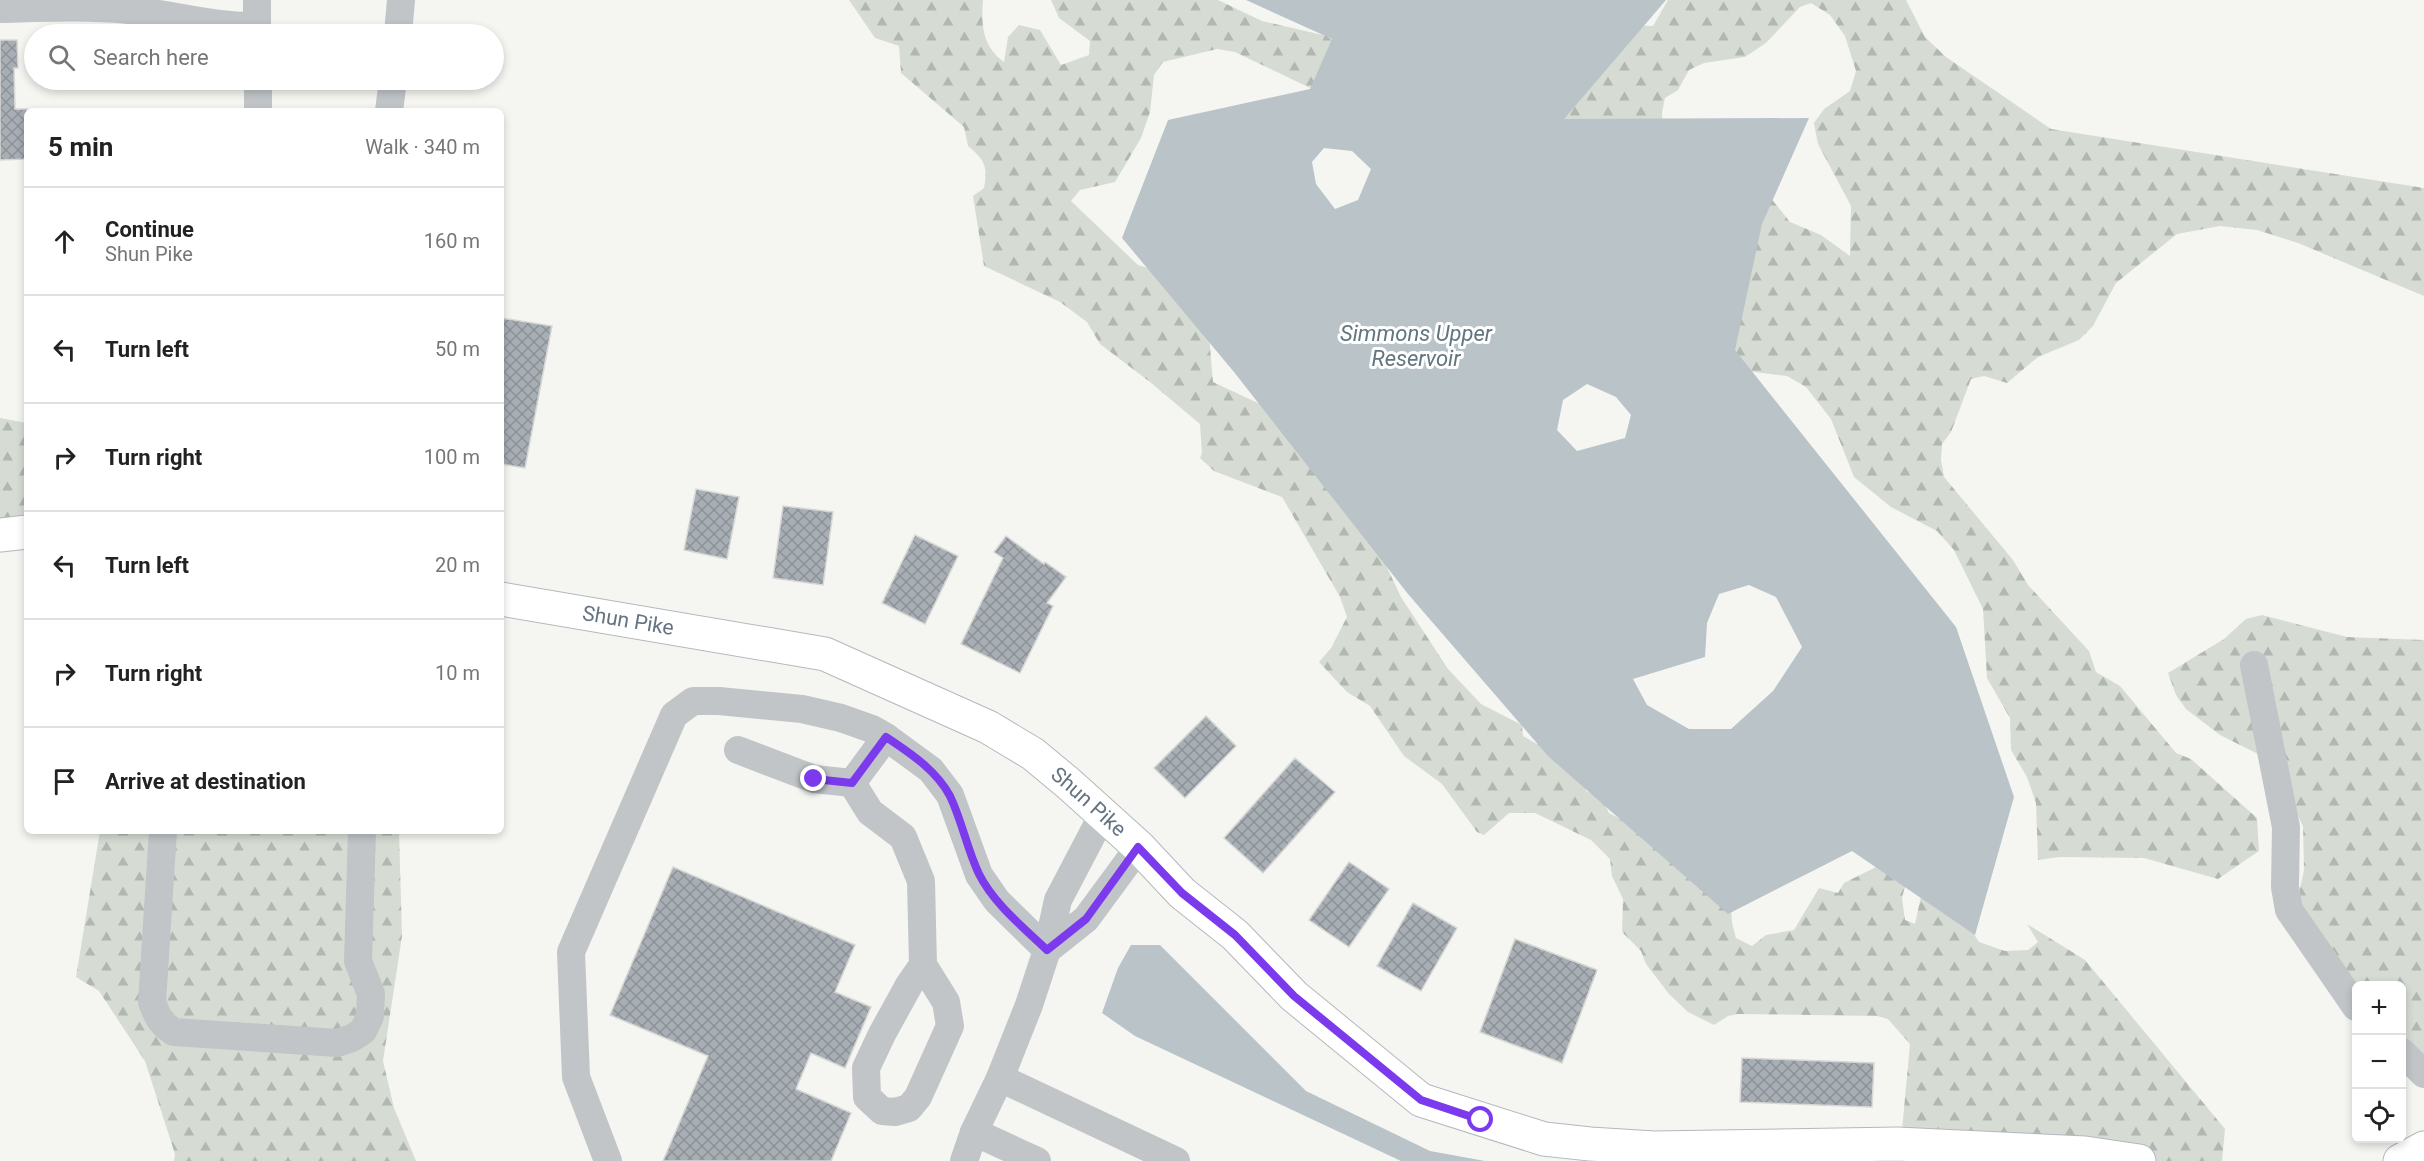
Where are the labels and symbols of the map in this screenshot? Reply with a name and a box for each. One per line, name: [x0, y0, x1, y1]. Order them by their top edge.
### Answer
water label: Simmons Upper Reservoir: [1340, 321, 1493, 371]
street label: Shun Pike: [581, 601, 676, 640]
street label: Shun Pike: [1046, 762, 1131, 841]
route end: [800, 765, 826, 791]
route start: [1467, 1106, 1493, 1132]

